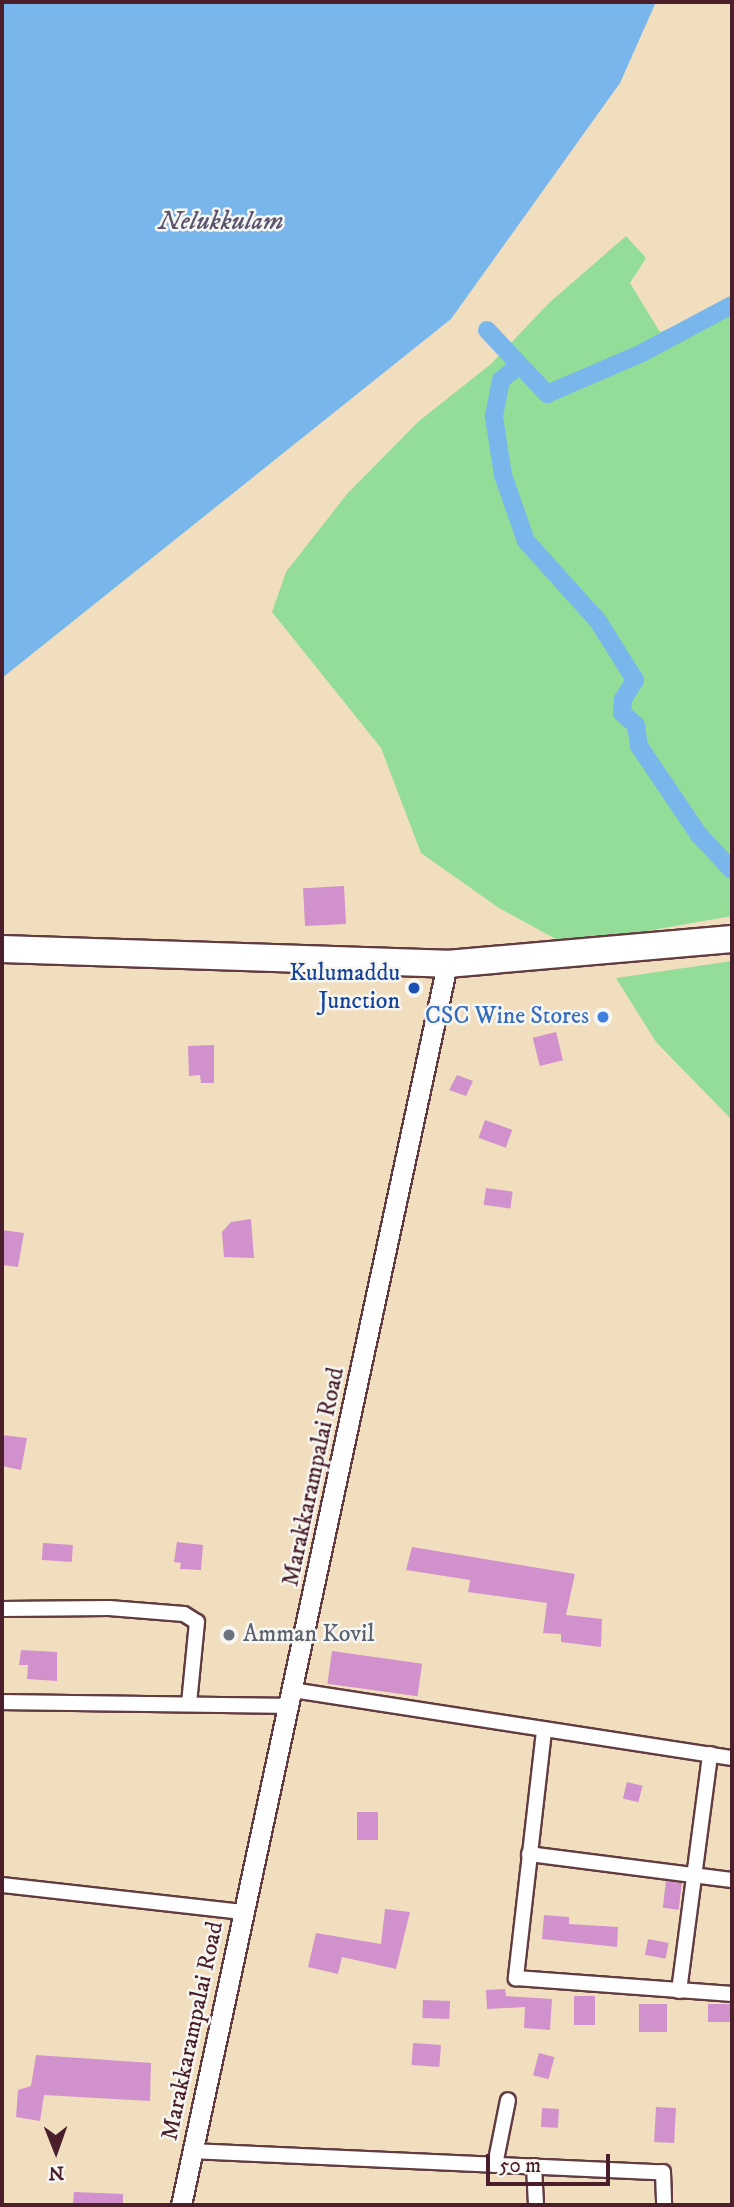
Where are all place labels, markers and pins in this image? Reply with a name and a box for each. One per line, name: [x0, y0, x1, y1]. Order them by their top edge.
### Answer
place label: Kulumaddu Junction: [289, 960, 400, 1016]
marker: Kulumaddu Junction: [406, 980, 422, 996]
place label: CSC Wine Stores: [425, 1003, 589, 1031]
marker: CSC Wine Stores: [595, 1009, 611, 1025]
place label: Amman Kovil: [243, 1621, 374, 1649]
marker: Amman Kovil: [221, 1627, 237, 1643]

